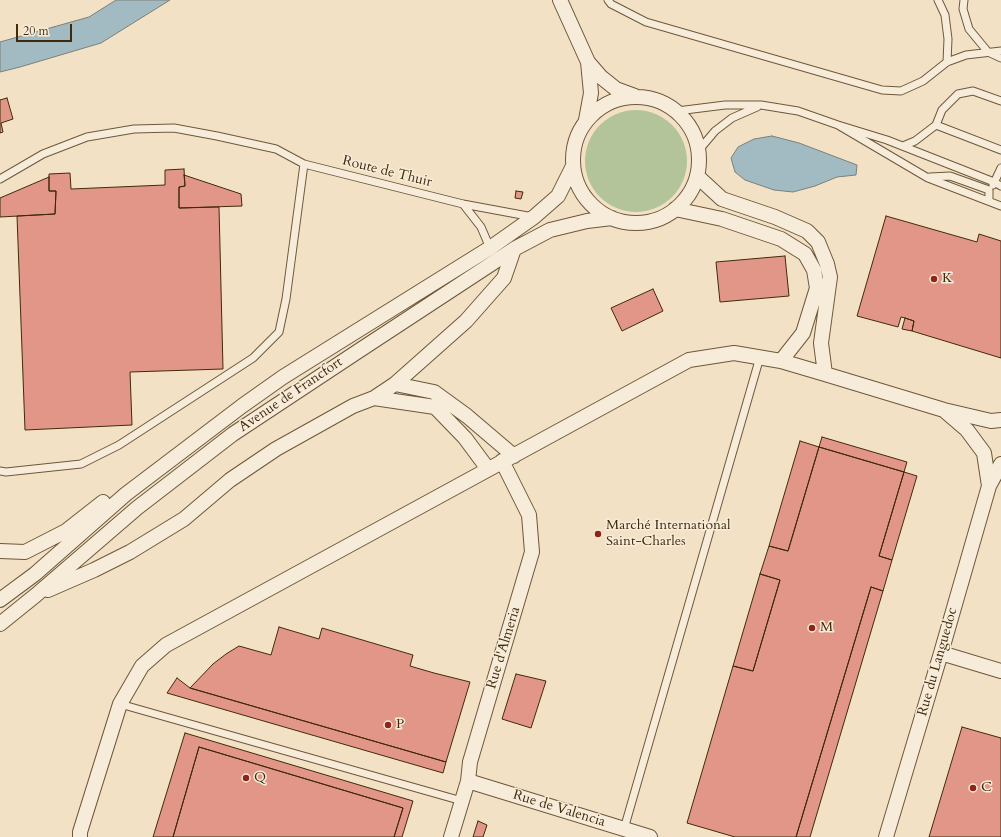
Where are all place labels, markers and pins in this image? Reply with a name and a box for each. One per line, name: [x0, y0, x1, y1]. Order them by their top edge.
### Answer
place label: K: [942, 271, 952, 287]
marker: K: [929, 274, 939, 284]
place label: Marché International Saint-Charles: [606, 518, 731, 550]
marker: Marché International Saint-Charles: [593, 529, 603, 539]
place label: M: [820, 620, 833, 636]
marker: M: [807, 623, 817, 633]
place label: P: [396, 717, 404, 733]
marker: P: [383, 720, 393, 730]
place label: Q: [254, 770, 266, 786]
marker: Q: [241, 773, 251, 783]
place label: C: [981, 780, 992, 796]
marker: C: [968, 783, 978, 793]

